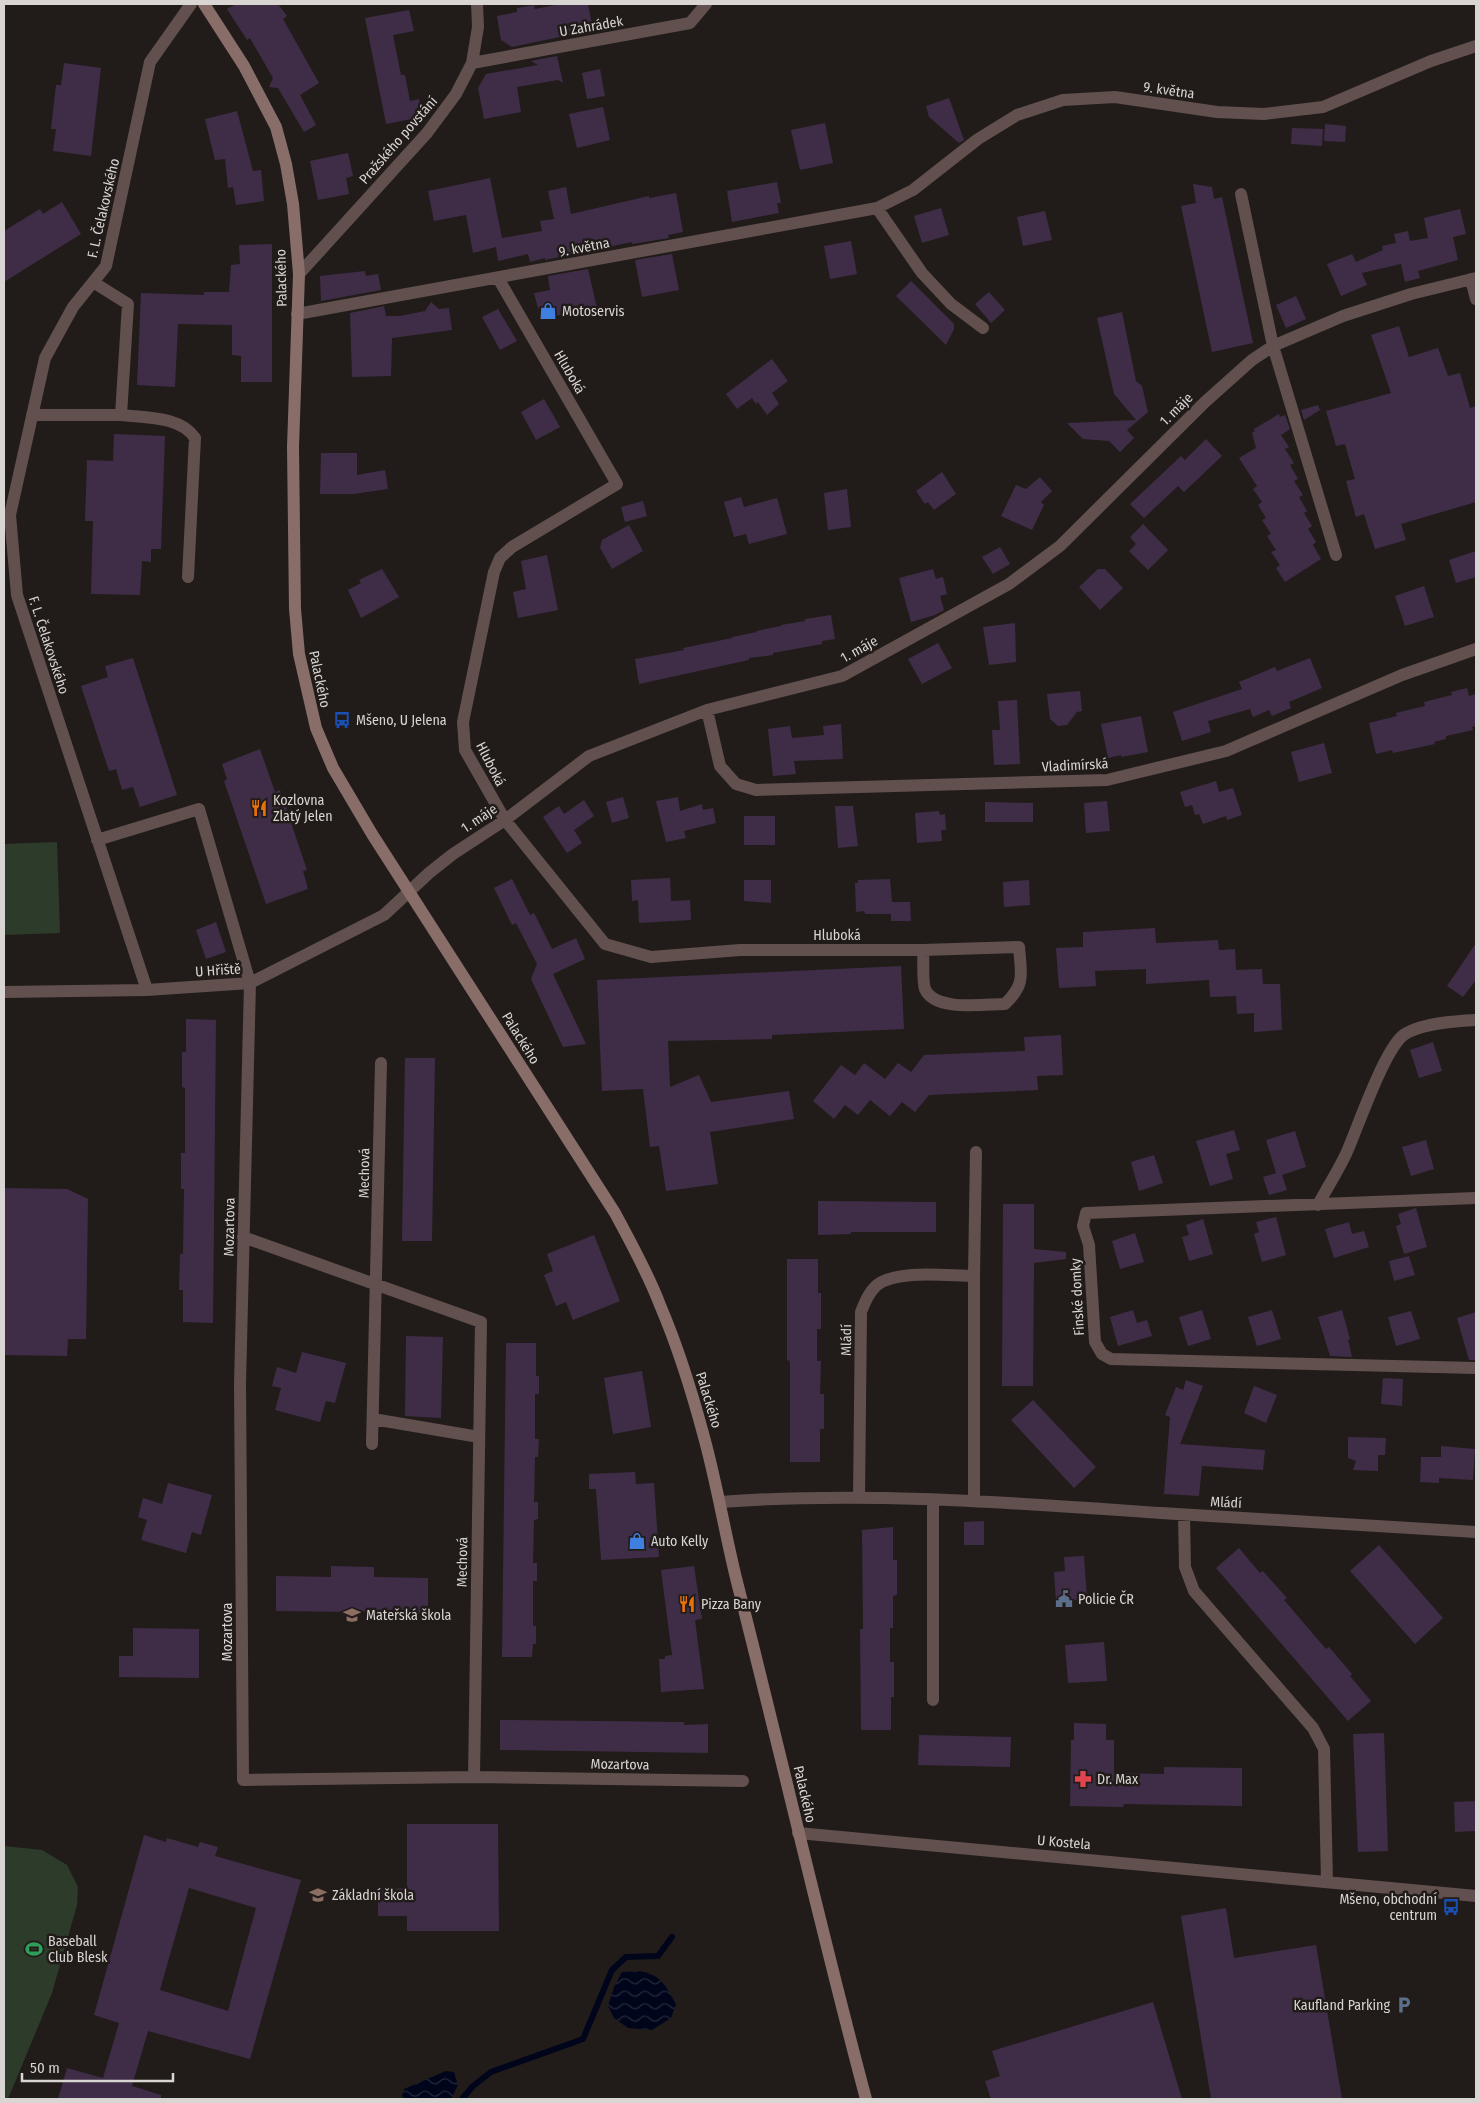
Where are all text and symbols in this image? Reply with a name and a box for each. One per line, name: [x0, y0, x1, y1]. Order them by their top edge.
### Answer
street label: U Zahrádek: [558, 12, 625, 40]
street label: 9. května: [1142, 78, 1196, 103]
street label: Pražského povstání: [356, 93, 441, 188]
street label: F. L. Čelakovského: [83, 156, 123, 260]
street label: 9. května: [557, 234, 611, 261]
street label: Palackého: [272, 249, 291, 307]
shop icon: Motoservis: [538, 301, 558, 321]
place label: Motoservis: [562, 303, 625, 320]
street label: Hluboká: [550, 347, 589, 397]
street label: 1. máje: [1156, 389, 1196, 429]
street label: F. L. Čelakovského: [25, 594, 73, 696]
street label: 1. máje: [838, 632, 881, 666]
street label: Palackého: [305, 649, 334, 709]
bus stop icon: Mšeno, U Jelena: [332, 710, 352, 730]
place label: Mšeno, U Jelena: [356, 712, 447, 729]
street label: Hluboká: [472, 739, 509, 789]
street label: Vladimírská: [1041, 755, 1109, 776]
place label: Kozlovna Zlatý Jelen: [273, 792, 333, 825]
restaurant icon: Kozlovna Zlatý Jelen: [249, 798, 269, 818]
street label: 1. máje: [458, 800, 501, 837]
street label: Hluboká: [813, 927, 861, 944]
street label: U Hřiště: [195, 960, 241, 981]
street label: Palackého: [498, 1009, 543, 1067]
street label: Mechová: [356, 1148, 373, 1198]
street label: Mozartova: [220, 1197, 239, 1257]
street label: Finské domky: [1067, 1257, 1088, 1336]
street label: Mládí: [838, 1324, 855, 1356]
street label: Palackého: [692, 1370, 725, 1430]
street label: Mládí: [1210, 1493, 1243, 1512]
shop icon: Auto Kelly: [627, 1531, 647, 1551]
place label: Auto Kelly: [651, 1533, 709, 1550]
street label: Mechová: [454, 1537, 471, 1587]
public building icon: Policie ČR: [1054, 1589, 1074, 1609]
place label: Policie ČR: [1078, 1590, 1134, 1608]
restaurant icon: Pizza Bany: [677, 1594, 697, 1614]
place label: Pizza Bany: [701, 1596, 762, 1613]
street label: Mozartova: [219, 1602, 236, 1661]
school or university icon: Mateřská škola: [342, 1605, 362, 1625]
place label: Mateřská škola: [366, 1607, 452, 1624]
street label: Mozartova: [590, 1755, 650, 1774]
street label: Palackého: [790, 1764, 819, 1824]
pharmacy icon: Dr. Max: [1073, 1769, 1093, 1789]
place label: Dr. Max: [1097, 1771, 1139, 1788]
street label: U Kostela: [1036, 1832, 1092, 1853]
school or university icon: Základní škola: [308, 1885, 328, 1905]
place label: Základní škola: [332, 1887, 414, 1904]
place label: Mšeno, obchodní centrum: [1339, 1891, 1437, 1924]
bus stop icon: Mšeno, obchodní centrum: [1441, 1897, 1461, 1917]
place label: Baseball Club Blesk: [48, 1933, 108, 1966]
sports icon: Baseball Club Blesk: [24, 1939, 44, 1959]
parking icon: Kaufland Parking: [1394, 1995, 1414, 2015]
place label: Kaufland Parking: [1294, 1997, 1390, 2014]
scale bar: [22, 2050, 174, 2082]
text: 50 m: [30, 2059, 60, 2077]

